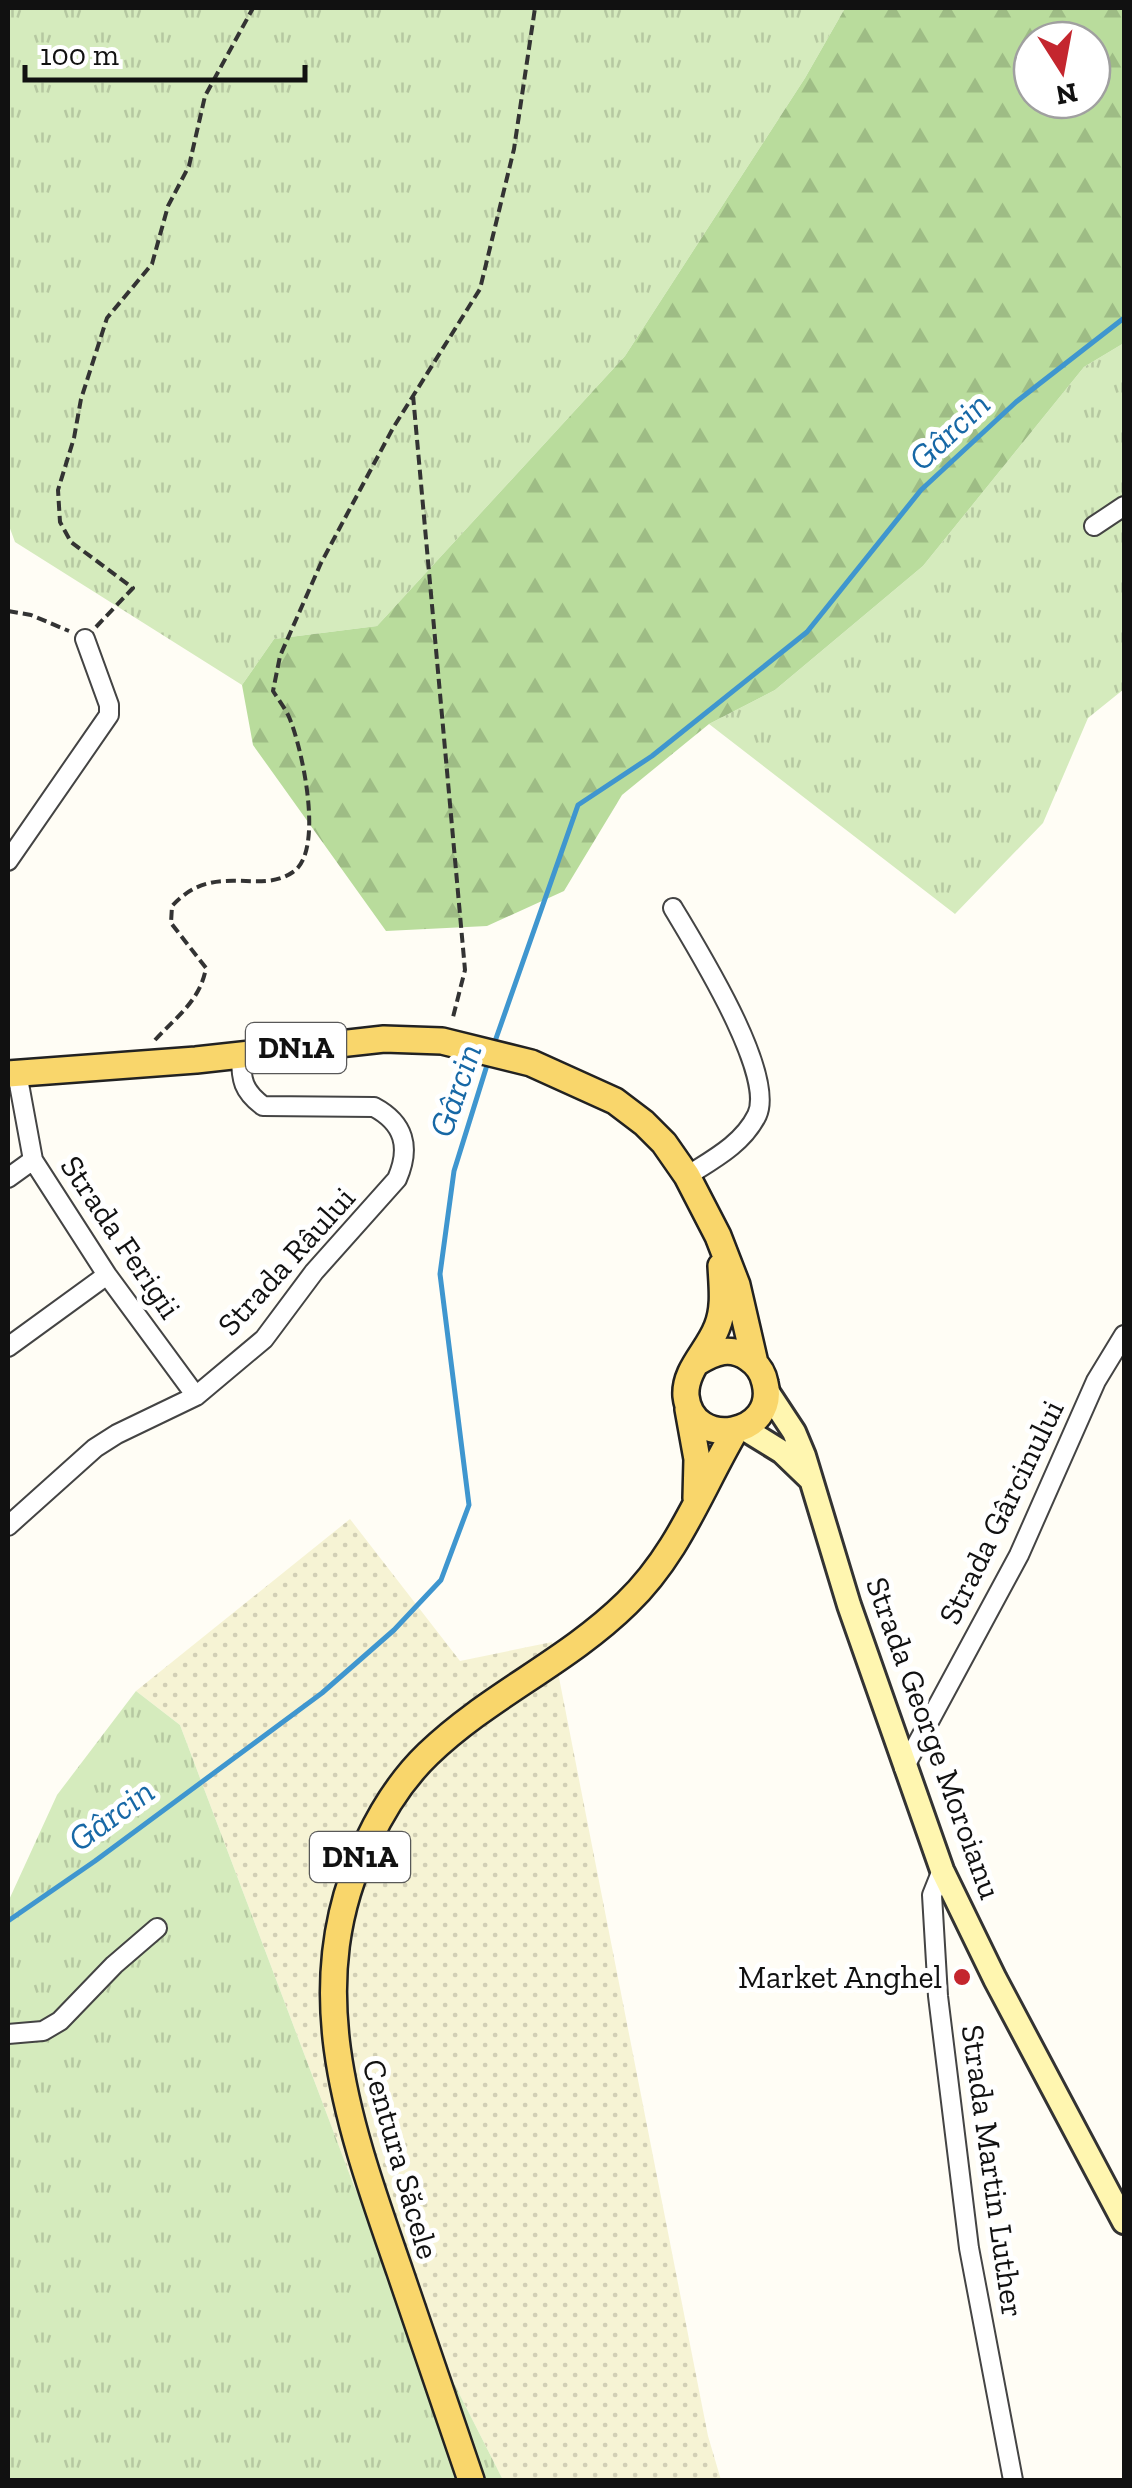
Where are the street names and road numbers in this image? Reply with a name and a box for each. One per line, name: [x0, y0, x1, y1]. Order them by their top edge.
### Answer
road number: DN1A: [246, 1023, 346, 1073]
street label: Strada Ferigii: [53, 1148, 189, 1326]
street label: Strada Râului: [209, 1179, 363, 1343]
street label: Strada Gârcinului: [930, 1394, 1072, 1630]
street label: Strada George Moroianu: [858, 1572, 1010, 1904]
road number: DN1A: [310, 1832, 410, 1882]
street label: Strada Martin Luther: [954, 2022, 1032, 2320]
street label: Centura Săcele: [354, 2055, 448, 2263]

